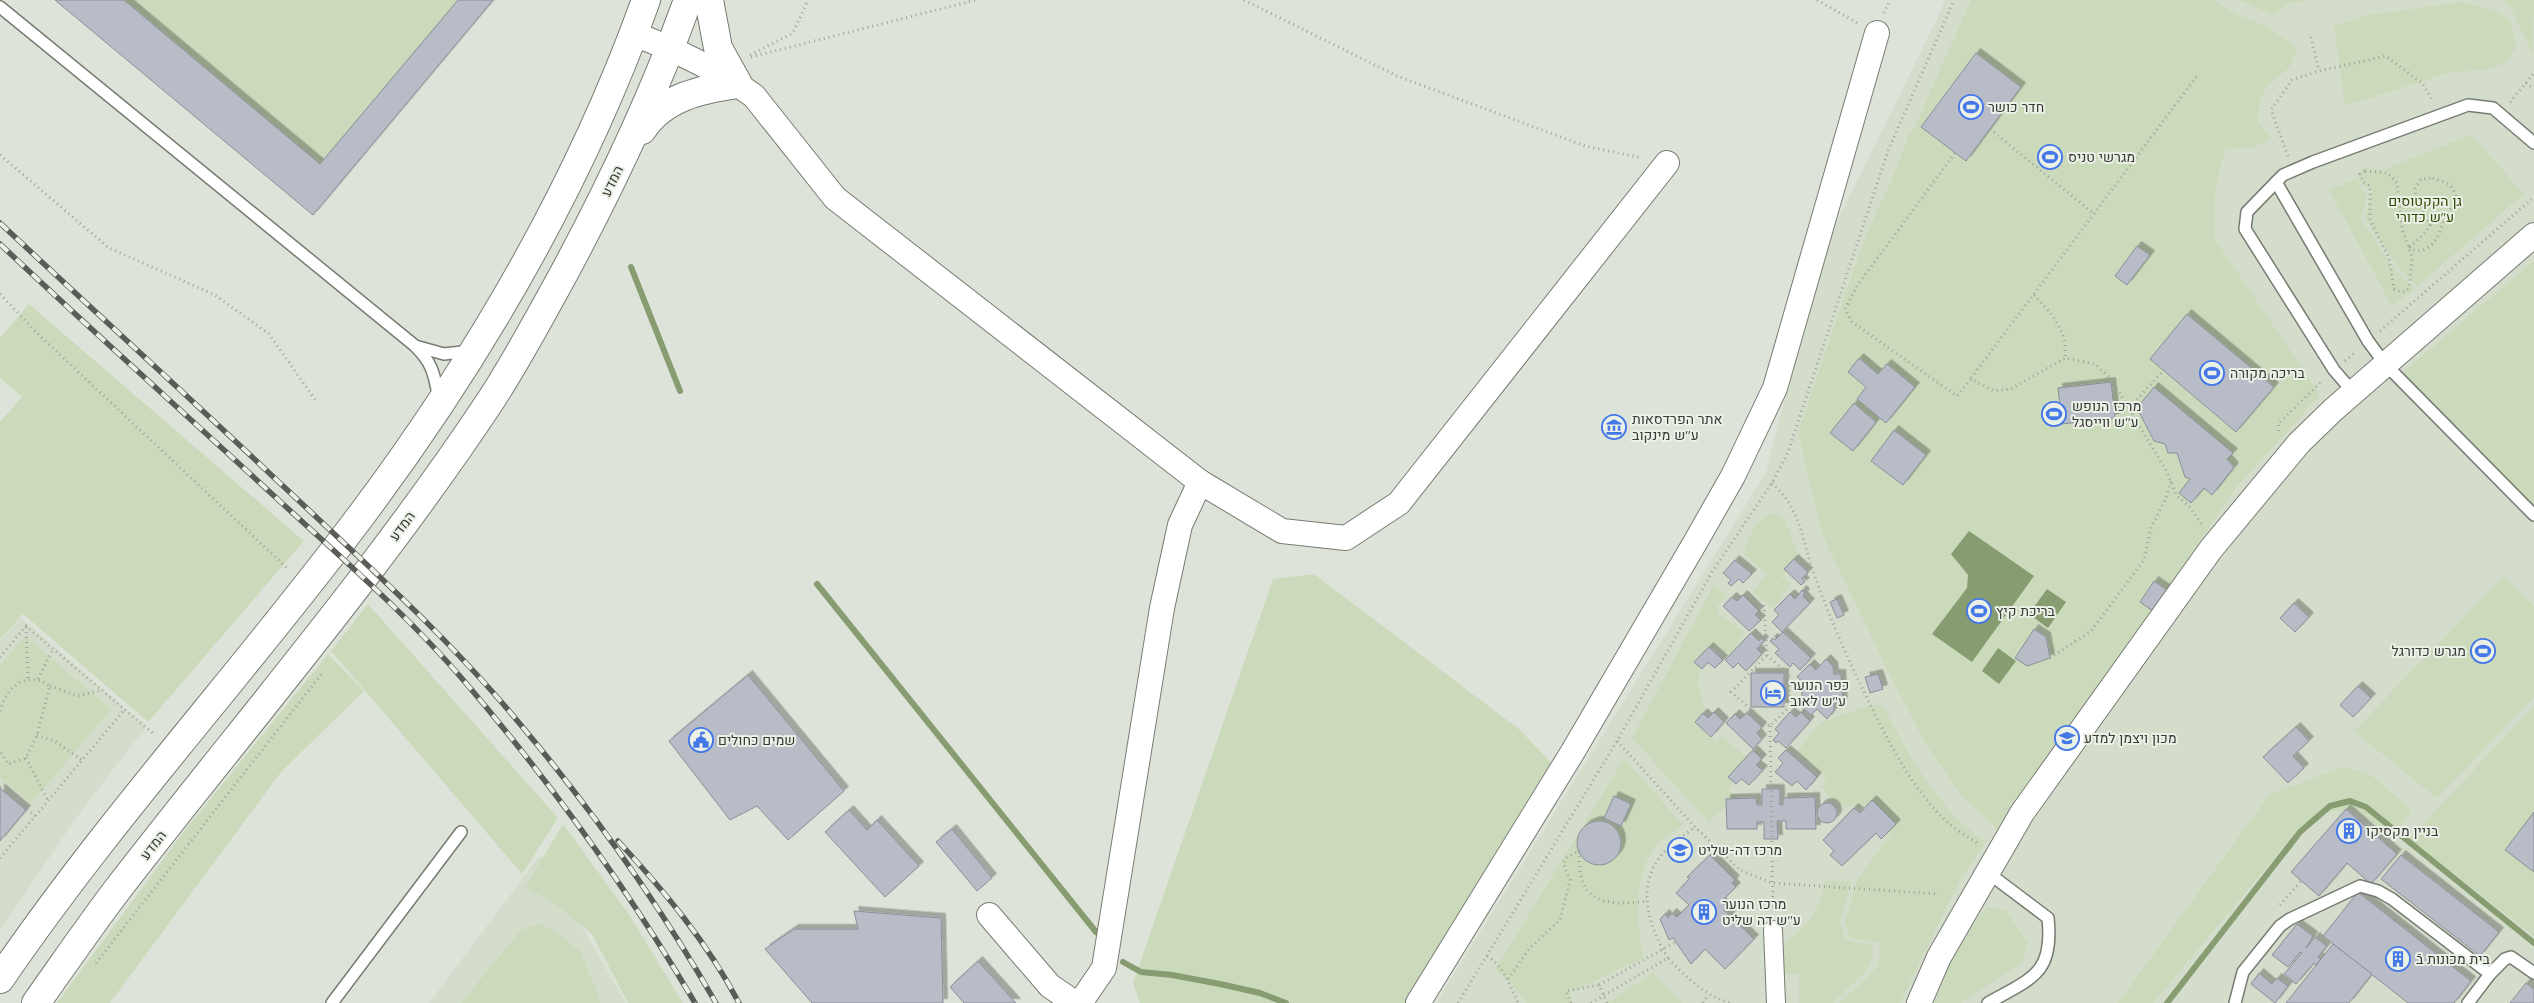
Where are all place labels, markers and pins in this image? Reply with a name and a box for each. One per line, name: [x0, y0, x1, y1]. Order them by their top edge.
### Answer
sports icon: חדר כושר: [1958, 94, 1984, 120]
place label: חדר כושר: [1988, 98, 2044, 116]
sports icon: מגרשי טניס: [2037, 144, 2063, 170]
place label: מגרשי טניס: [2068, 148, 2135, 166]
sports icon: בריכה מקורה: [2199, 360, 2225, 386]
place label: בריכה מקורה: [2230, 364, 2305, 382]
place label: מרכז הנופש ע"ש ווייסגל: [2072, 397, 2141, 431]
sports icon: מרכז הנופש ע"ש ווייסגל: [2041, 401, 2067, 427]
place label: אתר הפרדסאות ע"ש מינקוב: [1632, 410, 1722, 444]
museum icon: אתר הפרדסאות ע"ש מינקוב: [1601, 414, 1627, 440]
sports icon: בריכת קיץ: [1966, 598, 1992, 624]
place label: בריכת קיץ: [1996, 602, 2056, 620]
sports icon: מגרש כדורגל: [2470, 638, 2496, 664]
place label: מגרש כדורגל: [2391, 642, 2466, 660]
place label: כפר הנוער ע"ש לאוב: [1790, 676, 1849, 710]
hotel icon: כפר הנוער ע"ש לאוב: [1760, 680, 1786, 706]
school or university icon: מכון ויצמן למדע: [2054, 725, 2080, 751]
public building icon: שמים כחולים: [688, 727, 714, 753]
place label: מכון ויצמן למדע: [2084, 729, 2177, 747]
place label: שמים כחולים: [718, 731, 795, 749]
building icon: בניין מקסיקו: [2336, 818, 2362, 844]
place label: בניין מקסיקו: [2366, 822, 2439, 840]
school or university icon: מרכז דה-שליט: [1667, 837, 1693, 863]
place label: מרכז דה-שליט: [1698, 841, 1782, 859]
place label: מרכז הנוער ע"ש דה שליט: [1722, 895, 1801, 929]
building icon: מרכז הנוער ע"ש דה שליט: [1691, 899, 1717, 925]
building icon: בית מכונות בֿ: [2385, 946, 2411, 972]
place label: בית מכונות בֿ: [2416, 950, 2490, 968]

